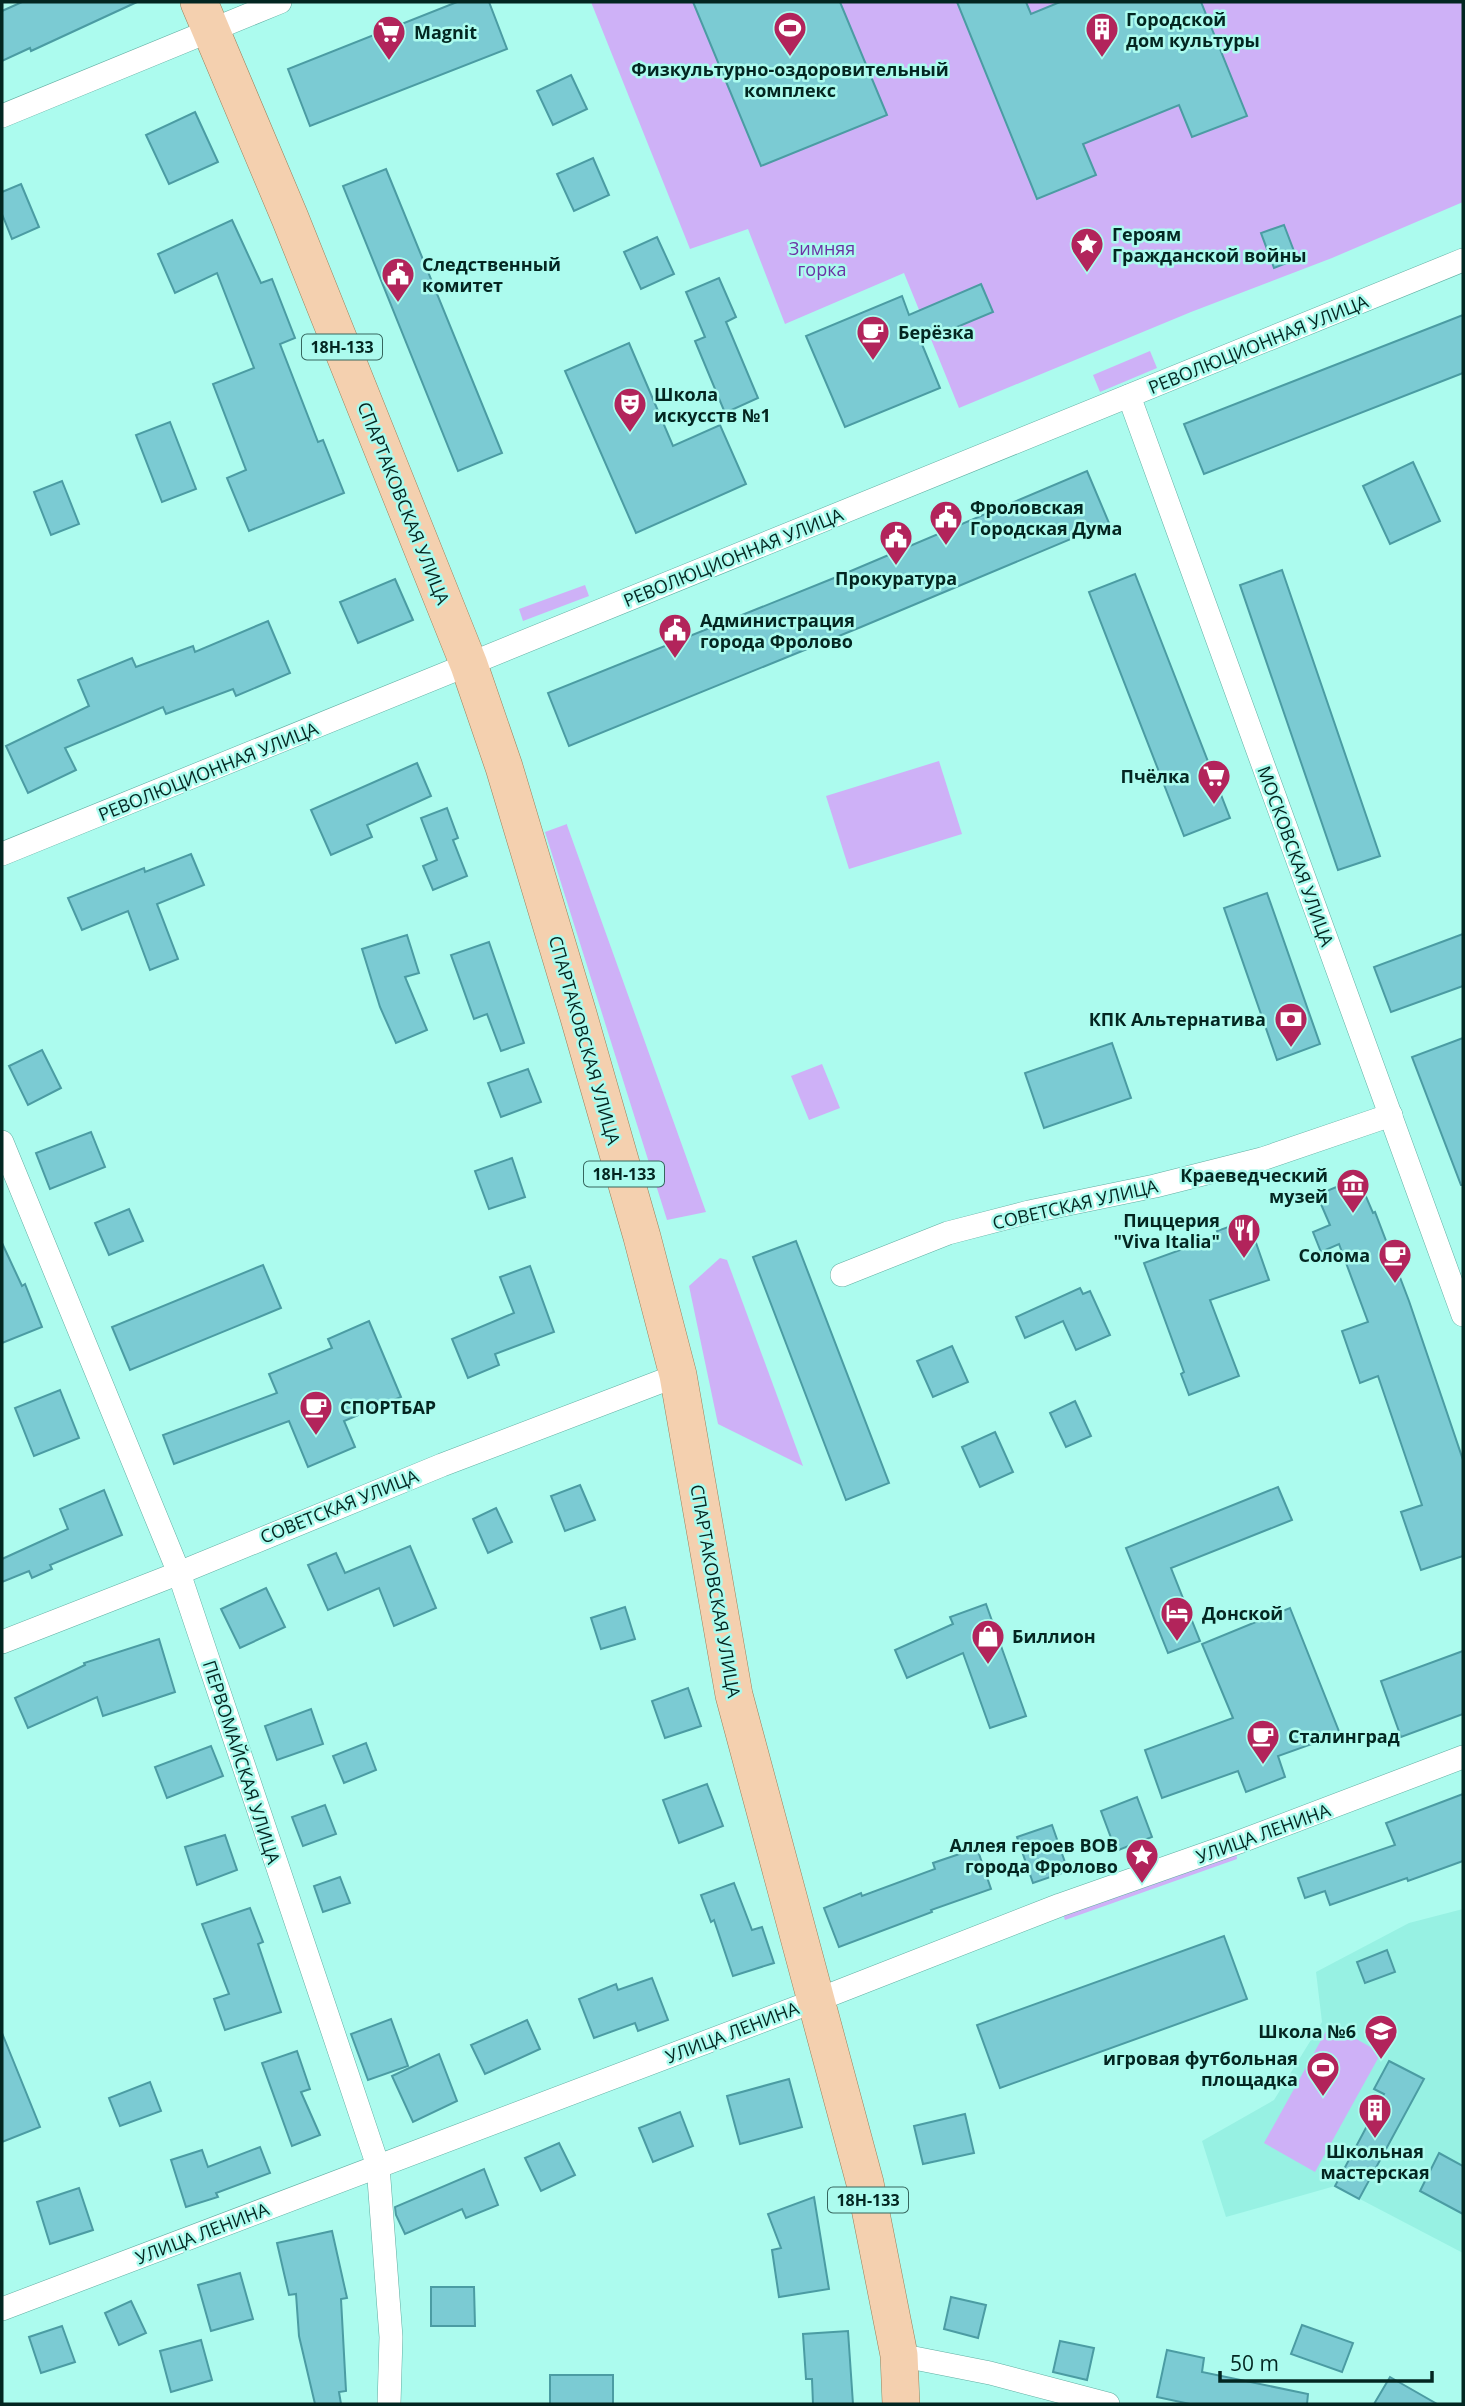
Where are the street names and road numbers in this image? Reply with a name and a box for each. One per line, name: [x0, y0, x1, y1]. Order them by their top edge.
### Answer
street label: РЕВОЛЮЦИОННАЯ УЛИЦА: [1145, 289, 1372, 399]
road number: 18Н-133: [302, 334, 382, 360]
street label: СПАРТАКОВСКАЯ УЛИЦА: [352, 398, 456, 608]
street label: РЕВОЛЮЦИОННАЯ УЛИЦА: [620, 502, 847, 612]
street label: РЕВОЛЮЦИОННАЯ УЛИЦА: [95, 716, 322, 826]
street label: МОСКОВСКАЯ УЛИЦА: [1252, 763, 1340, 950]
street label: СПАРТАКОВСКАЯ УЛИЦА: [544, 933, 627, 1148]
road number: 18Н-133: [584, 1162, 664, 1186]
street label: СОВЕТСКАЯ УЛИЦА: [990, 1173, 1161, 1235]
street label: СОВЕТСКАЯ УЛИЦА: [256, 1463, 422, 1549]
street label: СПАРТАКОВСКАЯ УЛИЦА: [685, 1482, 747, 1700]
street label: ПЕРВОМАЙСКАЯ УЛИЦА: [198, 1657, 286, 1867]
street label: УЛИЦА ЛЕНИНА: [1193, 1797, 1334, 1868]
street label: УЛИЦА ЛЕНИНА: [662, 1995, 803, 2068]
road number: 18Н-133: [828, 2188, 908, 2212]
street label: УЛИЦА ЛЕНИНА: [132, 2196, 273, 2269]

